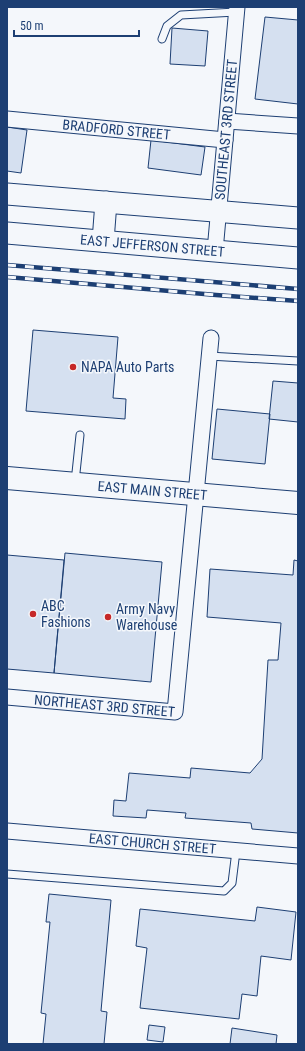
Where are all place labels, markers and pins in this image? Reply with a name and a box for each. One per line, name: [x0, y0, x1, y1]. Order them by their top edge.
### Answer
place label: NAPA Auto Parts: [81, 359, 175, 375]
marker: NAPA Auto Parts: [68, 362, 78, 372]
place label: ABC Fashions: [41, 598, 91, 630]
place label: Army Navy Warehouse: [116, 601, 178, 633]
marker: ABC Fashions: [28, 609, 38, 619]
marker: Army Navy Warehouse: [103, 612, 113, 622]

